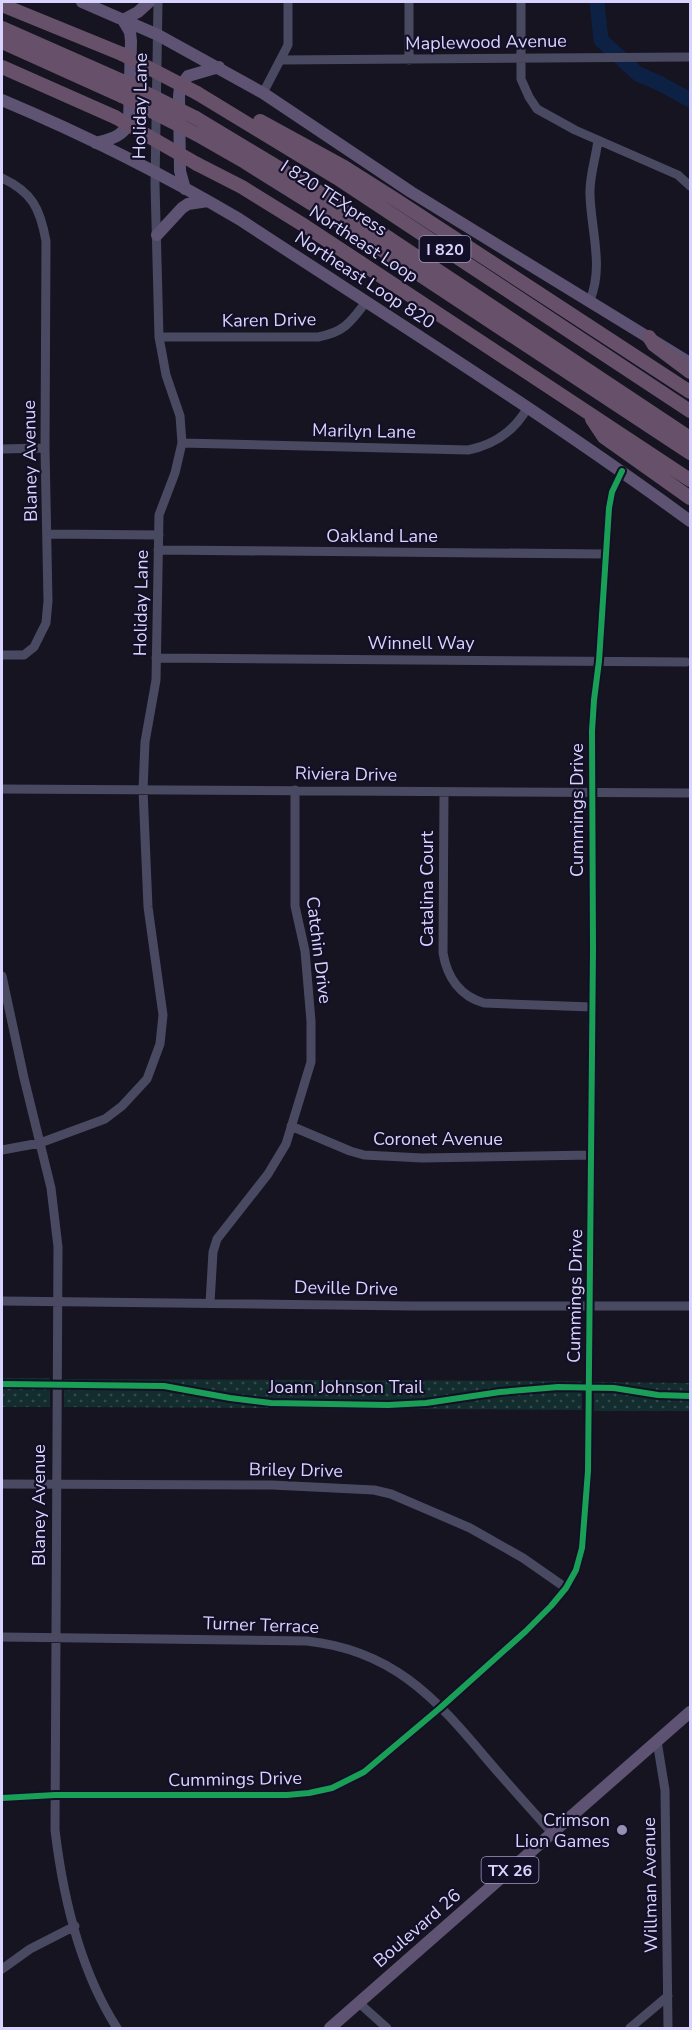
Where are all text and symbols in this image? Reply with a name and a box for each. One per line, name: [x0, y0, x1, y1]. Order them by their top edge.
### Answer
street label: Maplewood Avenue: [405, 29, 567, 55]
street label: Holiday Lane: [127, 53, 153, 159]
street label: I 820 TEXpress: [276, 154, 392, 242]
street label: Northeast Loop: [305, 200, 423, 288]
street label: Northeast Loop 820: [290, 226, 440, 334]
road number: I 820: [420, 236, 470, 262]
street label: Karen Drive: [222, 307, 316, 333]
street label: Blaney Avenue: [17, 400, 43, 522]
street label: Marilyn Lane: [312, 418, 416, 444]
street label: Oakland Lane: [326, 524, 438, 548]
street label: Holiday Lane: [128, 550, 154, 656]
street label: Winnell Way: [368, 631, 475, 655]
street label: Cummings Drive: [565, 743, 589, 877]
street label: Riviera Drive: [295, 761, 397, 787]
street label: Catalina Court: [415, 830, 439, 947]
street label: Catchin Drive: [301, 895, 337, 1005]
street label: Coronet Avenue: [373, 1127, 503, 1151]
street label: Cummings Drive: [562, 1229, 588, 1363]
street label: Deville Drive: [294, 1275, 398, 1301]
street label: Joann Johnson Trail: [267, 1375, 424, 1399]
street label: Blaney Avenue: [27, 1444, 51, 1566]
street label: Briley Drive: [249, 1457, 343, 1483]
street label: Turner Terrace: [203, 1611, 319, 1639]
street label: Cummings Drive: [168, 1766, 302, 1792]
place label: Crimson Lion Games: [515, 1808, 610, 1853]
street label: Willman Avenue: [637, 1817, 663, 1953]
marker: Crimson Lion Games: [615, 1823, 629, 1837]
road number: TX 26: [482, 1857, 538, 1883]
street label: Boulevard 26: [368, 1883, 466, 1973]

